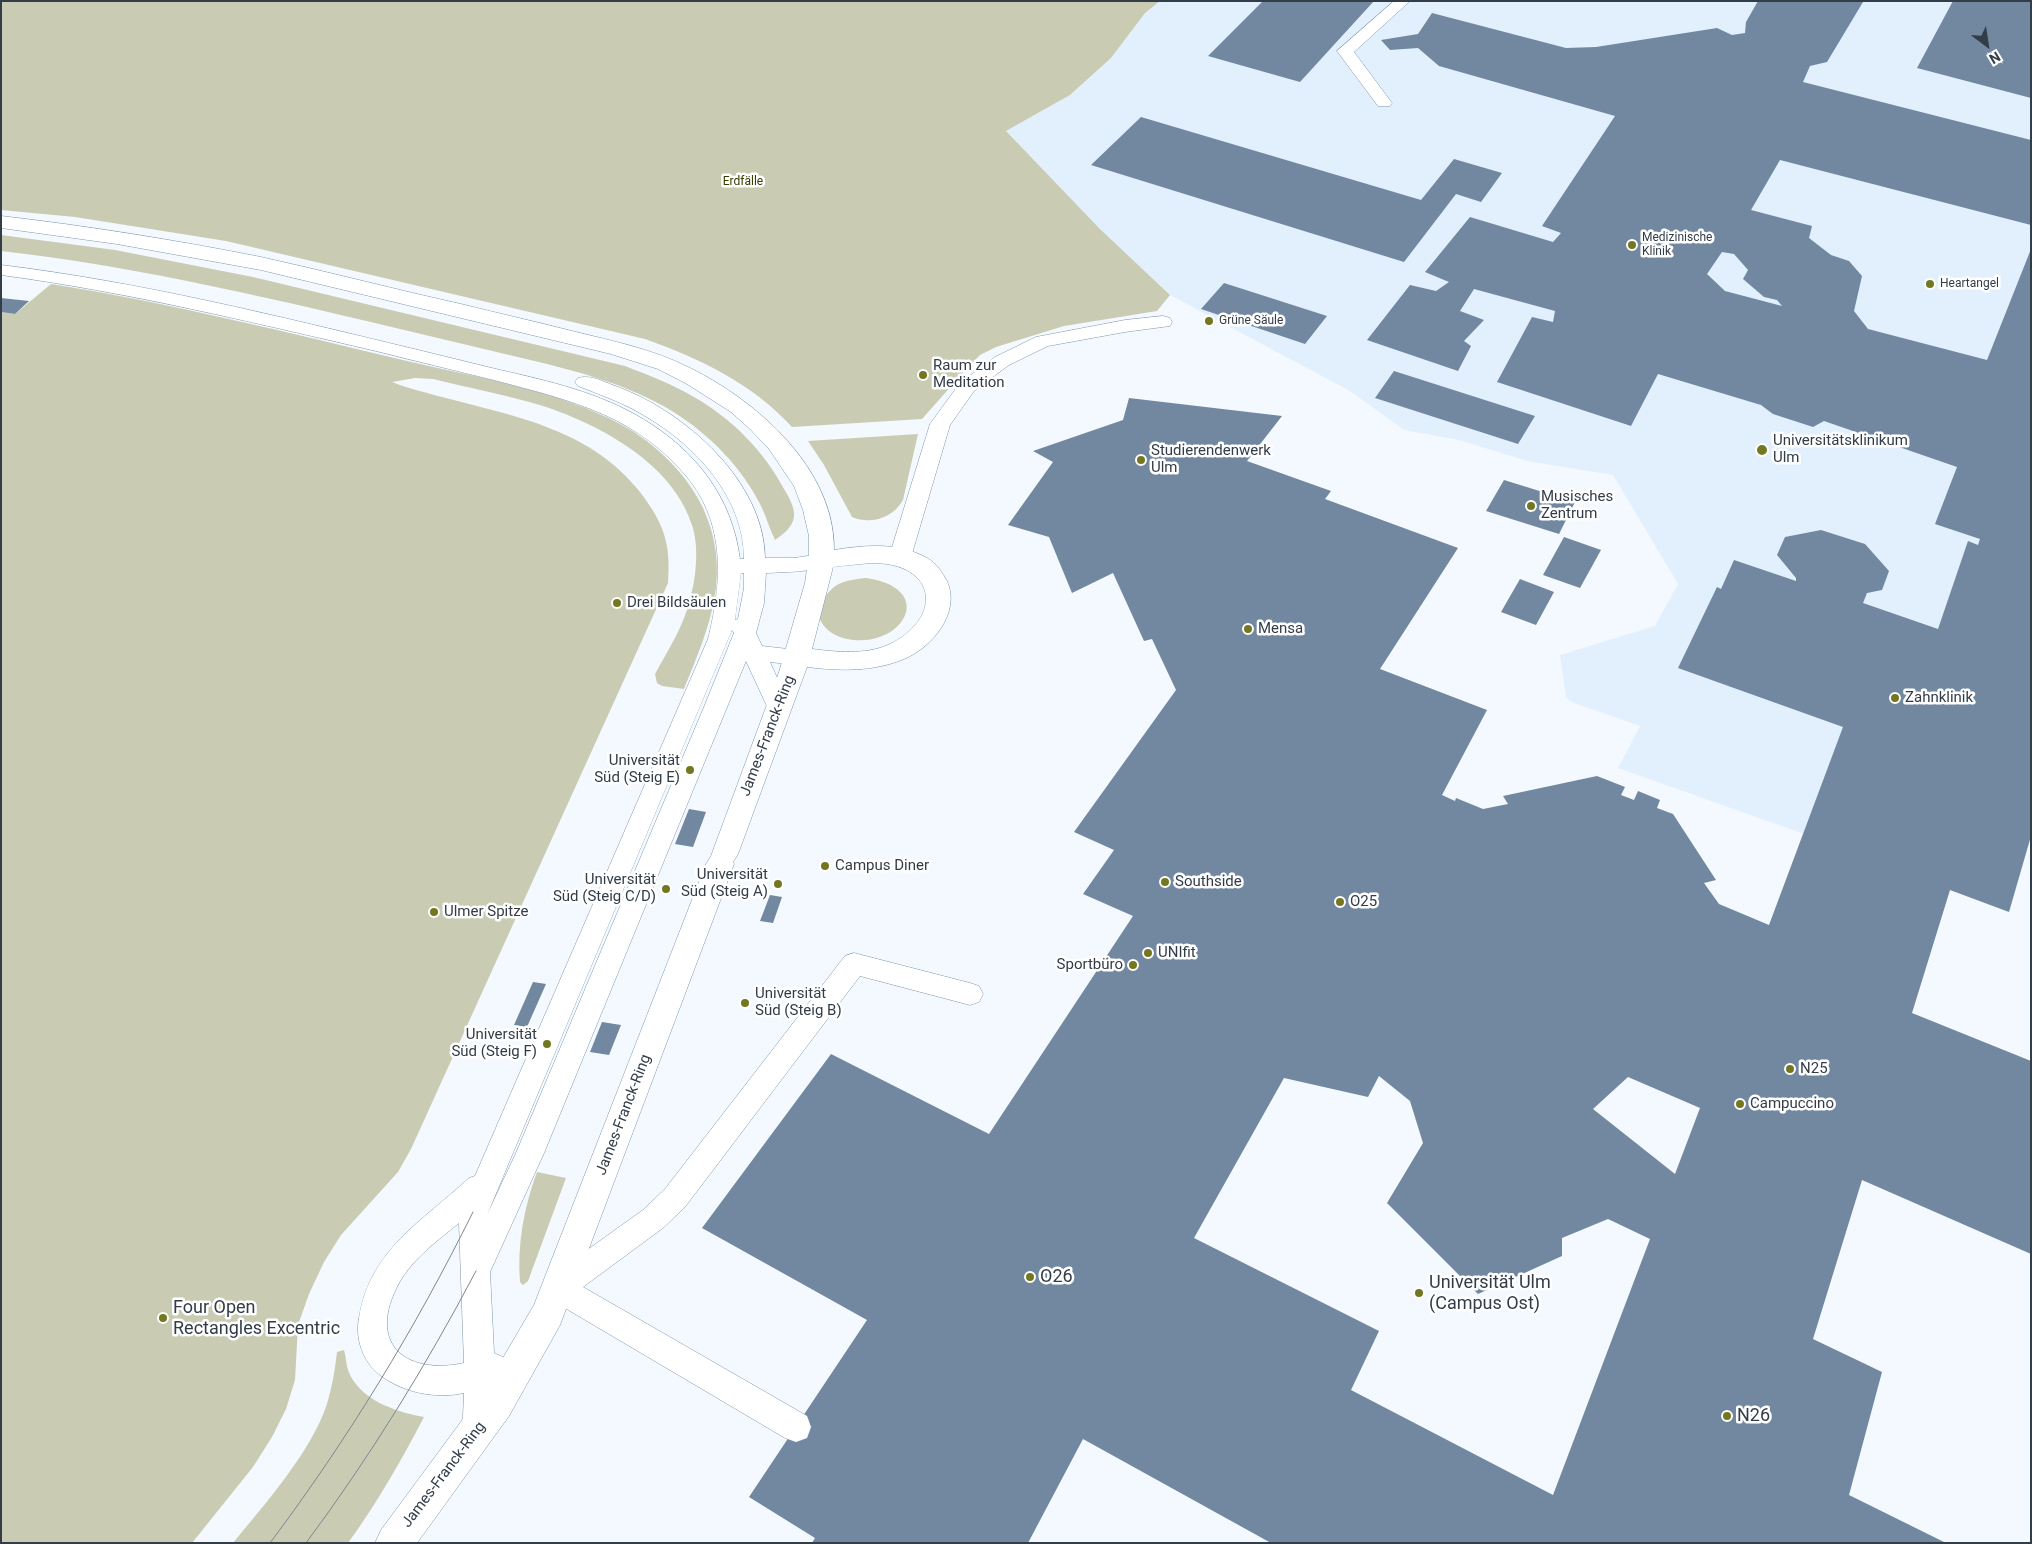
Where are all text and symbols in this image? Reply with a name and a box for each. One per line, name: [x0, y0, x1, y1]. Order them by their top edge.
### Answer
north arrow: [1962, 20, 2012, 70]
text: N: [1986, 48, 2003, 67]
park label: Erdfälle: [723, 175, 763, 189]
place label: Medizinische Klinik: [1642, 231, 1712, 259]
marker: Medizinische Klinik: [1626, 239, 1638, 251]
place label: Heartangel: [1940, 277, 1999, 291]
marker: Heartangel: [1924, 278, 1936, 290]
place label: Grüne Säule: [1219, 314, 1283, 328]
marker: Grüne Säule: [1203, 315, 1215, 327]
place label: Raum zur Meditation: [933, 357, 1005, 392]
marker: Raum zur Meditation: [917, 369, 929, 381]
place label: Universitätsklinikum Ulm: [1773, 432, 1908, 467]
place label: Studierendenwerk Ulm: [1151, 442, 1271, 477]
marker: Universitätsklinikum Ulm: [1755, 443, 1769, 457]
marker: Studierendenwerk Ulm: [1135, 454, 1147, 466]
place label: Musisches Zentrum: [1541, 488, 1613, 523]
marker: Musisches Zentrum: [1525, 500, 1537, 512]
place label: Drei Bildsäulen: [627, 594, 726, 612]
marker: Drei Bildsäulen: [611, 597, 623, 609]
place label: Mensa: [1258, 620, 1303, 638]
marker: Mensa: [1242, 623, 1254, 635]
street label: James-Franck-Ring: [737, 673, 799, 799]
place label: Zahnklinik: [1905, 689, 1973, 707]
marker: Zahnklinik: [1889, 692, 1901, 704]
place label: Universität Süd (Steig E): [594, 752, 680, 787]
marker: Universität Süd (Steig E): [684, 764, 696, 776]
place label: Campus Diner: [835, 857, 929, 875]
marker: Campus Diner: [819, 860, 831, 872]
place label: Universität Süd (Steig A): [681, 866, 768, 901]
place label: Universität Süd (Steig C/D): [553, 871, 656, 906]
place label: Southside: [1175, 873, 1242, 891]
marker: Southside: [1159, 876, 1171, 888]
marker: Universität Süd (Steig A): [772, 878, 784, 890]
marker: Universität Süd (Steig C/D): [660, 883, 672, 895]
place label: O25: [1350, 893, 1377, 911]
marker: O25: [1334, 896, 1346, 908]
place label: Ulmer Spitze: [444, 903, 528, 921]
marker: Ulmer Spitze: [428, 906, 440, 918]
place label: UNIfit: [1158, 944, 1196, 962]
marker: UNIfit: [1142, 947, 1154, 959]
place label: Sportbüro: [1057, 956, 1123, 974]
marker: Sportbüro: [1127, 959, 1139, 971]
place label: Universität Süd (Steig B): [755, 985, 842, 1020]
marker: Universität Süd (Steig B): [739, 997, 751, 1009]
place label: Universität Süd (Steig F): [451, 1026, 537, 1061]
marker: Universität Süd (Steig F): [541, 1038, 553, 1050]
street label: James-Franck-Ring: [593, 1052, 655, 1178]
place label: N25: [1800, 1060, 1828, 1078]
marker: N25: [1784, 1063, 1796, 1075]
place label: Campuccino: [1750, 1095, 1834, 1113]
marker: Campuccino: [1734, 1098, 1746, 1110]
place label: O26: [1040, 1266, 1073, 1288]
marker: O26: [1024, 1271, 1036, 1283]
place label: Universität Ulm (Campus Ost): [1429, 1272, 1551, 1315]
marker: Universität Ulm (Campus Ost): [1413, 1287, 1425, 1299]
place label: Four Open Rectangles Excentric: [173, 1297, 340, 1340]
marker: Four Open Rectangles Excentric: [157, 1312, 169, 1324]
place label: N26: [1737, 1405, 1770, 1427]
marker: N26: [1721, 1410, 1733, 1422]
street label: James-Franck-Ring: [398, 1418, 490, 1532]

